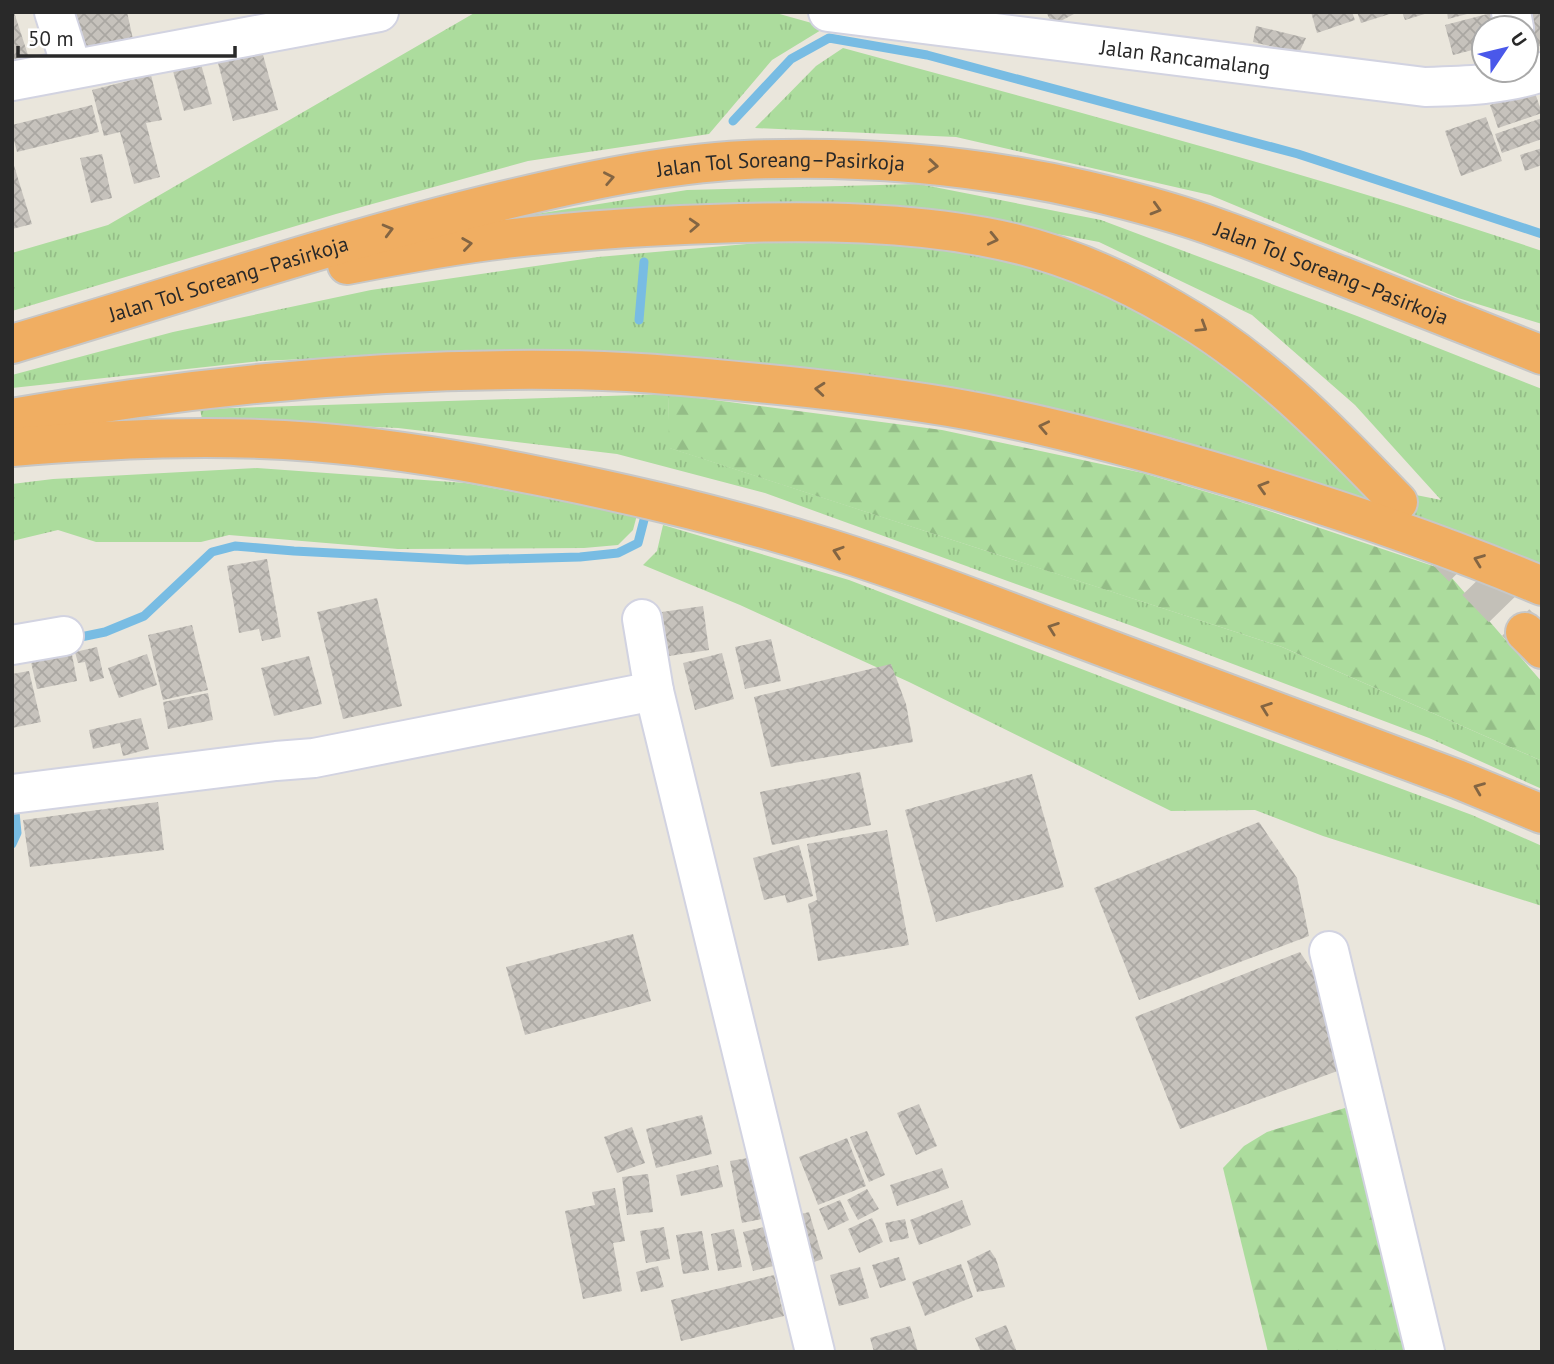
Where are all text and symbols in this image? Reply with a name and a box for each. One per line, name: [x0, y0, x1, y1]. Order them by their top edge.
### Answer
scale bar: [18, 14, 234, 58]
north arrow: [1470, 14, 1540, 84]
text: 50 m: [28, 25, 74, 52]
text: U: [1506, 27, 1532, 51]
street label: Jalan Rancamalang: [1098, 33, 1272, 81]
street label: Jalan Tol Soreang–Pasirkoja: [654, 145, 906, 183]
one-way arrow: [928, 158, 939, 173]
one-way arrow: [603, 171, 615, 186]
one-way arrow: [1150, 200, 1162, 215]
street label: Jalan Tol Soreang–Pasirkoja: [1210, 214, 1453, 330]
one-way arrow: [688, 217, 699, 232]
one-way arrow: [382, 224, 394, 238]
street label: Jalan Tol Soreang–Pasirkoja: [104, 229, 351, 328]
one-way arrow: [987, 231, 999, 246]
one-way arrow: [461, 237, 473, 252]
one-way arrow: [1194, 318, 1207, 331]
one-way arrow: [814, 382, 825, 397]
one-way arrow: [1038, 420, 1050, 435]
one-way arrow: [1258, 480, 1270, 495]
one-way arrow: [833, 546, 845, 560]
one-way arrow: [1473, 554, 1485, 568]
one-way arrow: [1047, 622, 1059, 636]
one-way arrow: [1260, 702, 1272, 716]
one-way arrow: [1473, 782, 1486, 796]

